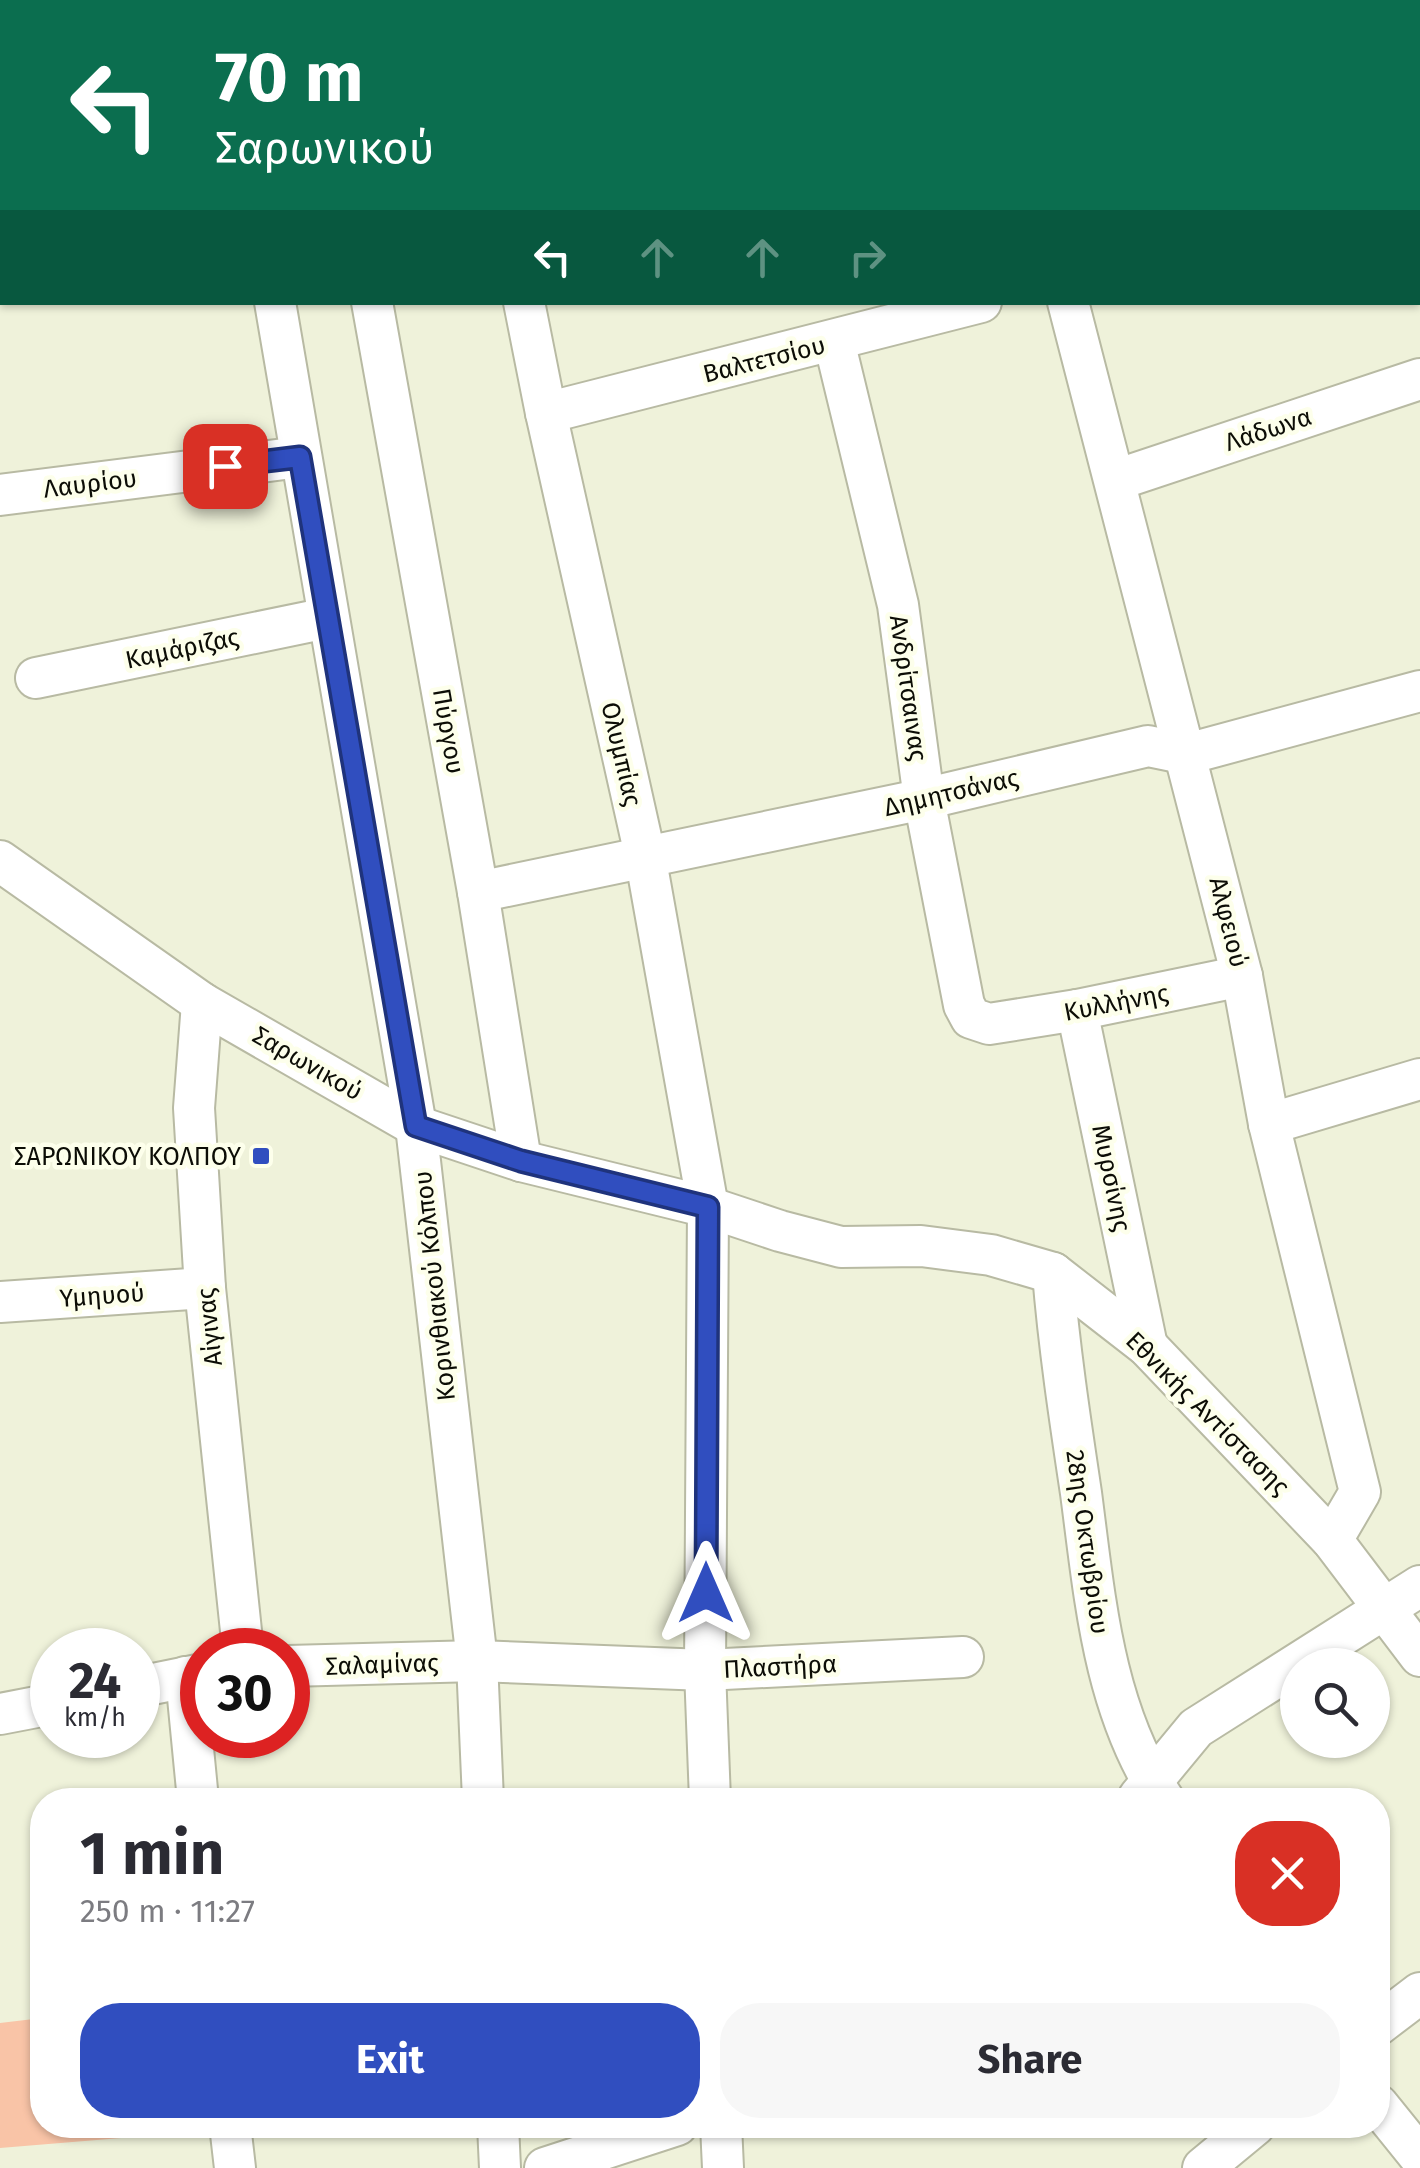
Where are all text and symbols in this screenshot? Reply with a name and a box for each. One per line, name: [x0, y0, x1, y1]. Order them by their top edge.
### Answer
text: 70 m: [215, 36, 364, 120]
icon: left: [50, 40, 180, 170]
text: Σαρωνικού: [215, 121, 434, 175]
icon: left: [525, 230, 580, 285]
icon: ahead: [630, 230, 685, 285]
icon: ahead: [735, 230, 790, 285]
icon: right: [840, 230, 895, 285]
street label: Βαλτετσίου: [700, 330, 828, 390]
street label: Λάδωνα: [1221, 402, 1315, 458]
pin: [183, 424, 268, 509]
icon: arrive: [198, 439, 253, 494]
street label: Λαυρίου: [42, 463, 139, 505]
street label: Ανδρίτσαινας: [883, 613, 933, 763]
street label: Καμάριζας: [123, 622, 242, 676]
street label: Πύργου: [426, 686, 470, 776]
street label: Ολυμπίας: [594, 699, 648, 810]
street label: Δημητσάνας: [881, 763, 1022, 823]
street label: Αλφειού: [1202, 874, 1254, 971]
street label: Κυλλήνης: [1061, 978, 1171, 1028]
street label: Σαρωνικού: [247, 1020, 368, 1107]
street label: Μυρσίνης: [1085, 1122, 1137, 1235]
place label: ΣΑΡΩΝΙΚΟΥ ΚΟΛΠΟΥ: [14, 1142, 241, 1172]
marker: ΣΑΡΩΝΙΚΟΥ ΚΟΛΠΟΥ: [250, 1145, 272, 1167]
street label: Κορινθιακού Κόλπου: [408, 1169, 462, 1402]
street label: Υμηυού: [59, 1278, 146, 1314]
street label: Αίγινας: [191, 1286, 229, 1367]
street label: Εθνικής Αντίστασης: [1119, 1326, 1296, 1502]
street label: 28ης Οκτωβρίου: [1059, 1448, 1115, 1636]
position arrow: [654, 1541, 758, 1645]
speed limit sign: 30: [180, 1628, 310, 1758]
street label: Σαλαμίνας: [325, 1648, 439, 1682]
map controls: [1280, 1648, 1390, 1758]
button: search: [1280, 1648, 1390, 1758]
street label: Πλαστήρα: [722, 1649, 838, 1685]
text: 24: [69, 1651, 121, 1711]
text: km/h: [64, 1703, 126, 1733]
text: 1 min: [80, 1818, 224, 1890]
button: close: [1235, 1821, 1340, 1926]
text: 250 m · 11:27: [80, 1892, 255, 1930]
button: Exit: [80, 2003, 700, 2118]
button: Share: [720, 2003, 1340, 2118]

